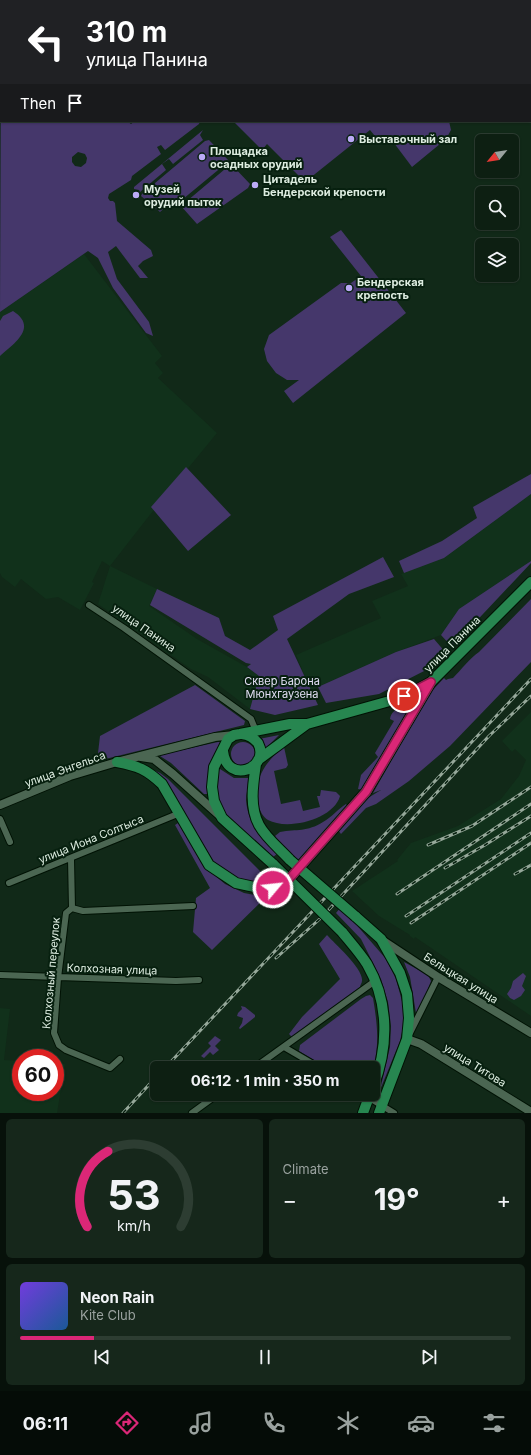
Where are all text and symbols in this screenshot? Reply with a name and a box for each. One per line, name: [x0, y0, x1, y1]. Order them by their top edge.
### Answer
text: 310 m: [86, 15, 167, 49]
icon: left: [20, 16, 72, 68]
text: улица Панина: [86, 49, 208, 70]
icon: arrive: [64, 92, 86, 114]
text: Then: [20, 94, 56, 113]
place label: Выставочный зал: [359, 132, 457, 146]
marker: Выставочный зал: [346, 134, 356, 144]
north arrow: [475, 134, 519, 178]
map controls: [475, 134, 519, 282]
place label: Площадка осадных орудий: [210, 144, 303, 171]
marker: Площадка осадных орудий: [197, 152, 207, 162]
place label: Цитадель Бендерской крепости: [263, 172, 386, 199]
marker: Цитадель Бендерской крепости: [250, 180, 260, 190]
place label: Музей орудий пыток: [144, 182, 222, 209]
button: search: [475, 186, 519, 230]
marker: Музей орудий пыток: [131, 190, 141, 200]
button: layers: [475, 238, 519, 282]
place label: Бендерская крепость: [357, 275, 424, 302]
marker: Бендерская крепость: [344, 283, 354, 293]
street label: улица Панина: [110, 601, 178, 655]
street label: улица Панина: [421, 613, 483, 675]
park label: Сквер Барона Мюнхгаузена: [244, 674, 320, 701]
pin: [387, 679, 421, 713]
icon: arrive: [393, 685, 415, 707]
street label: улица Энгельса: [23, 748, 107, 790]
street label: улица Иона Солтыса: [36, 812, 146, 866]
position arrow: [252, 867, 294, 909]
street label: Колхозный переулок: [39, 916, 63, 1030]
street label: Бельцкая улица: [421, 950, 501, 1006]
street label: Колхозная улица: [66, 960, 158, 978]
street label: улица Титова: [441, 1040, 509, 1090]
speed limit sign: 60: [12, 1049, 64, 1101]
text: 06:12 · 1 min · 350 m: [191, 1071, 339, 1090]
text: Climate: [283, 1161, 329, 1177]
text: 53: [108, 1169, 161, 1219]
text: 19°: [374, 1181, 420, 1217]
text: −: [283, 1187, 297, 1213]
text: +: [496, 1187, 511, 1213]
text: km/h: [117, 1216, 151, 1233]
text: Neon Rain: [80, 1288, 154, 1307]
text: Kite Club: [80, 1307, 136, 1323]
icon: previous: [91, 1346, 113, 1368]
icon: pause: [254, 1346, 276, 1368]
icon: next: [418, 1346, 440, 1368]
icon: directions: [113, 1409, 141, 1437]
icon: music: [187, 1409, 215, 1437]
icon: phone: [260, 1409, 288, 1437]
icon: climate: [334, 1409, 362, 1437]
icon: car: [407, 1409, 435, 1437]
icon: filters: [480, 1409, 508, 1437]
text: 06:11: [23, 1413, 68, 1434]

